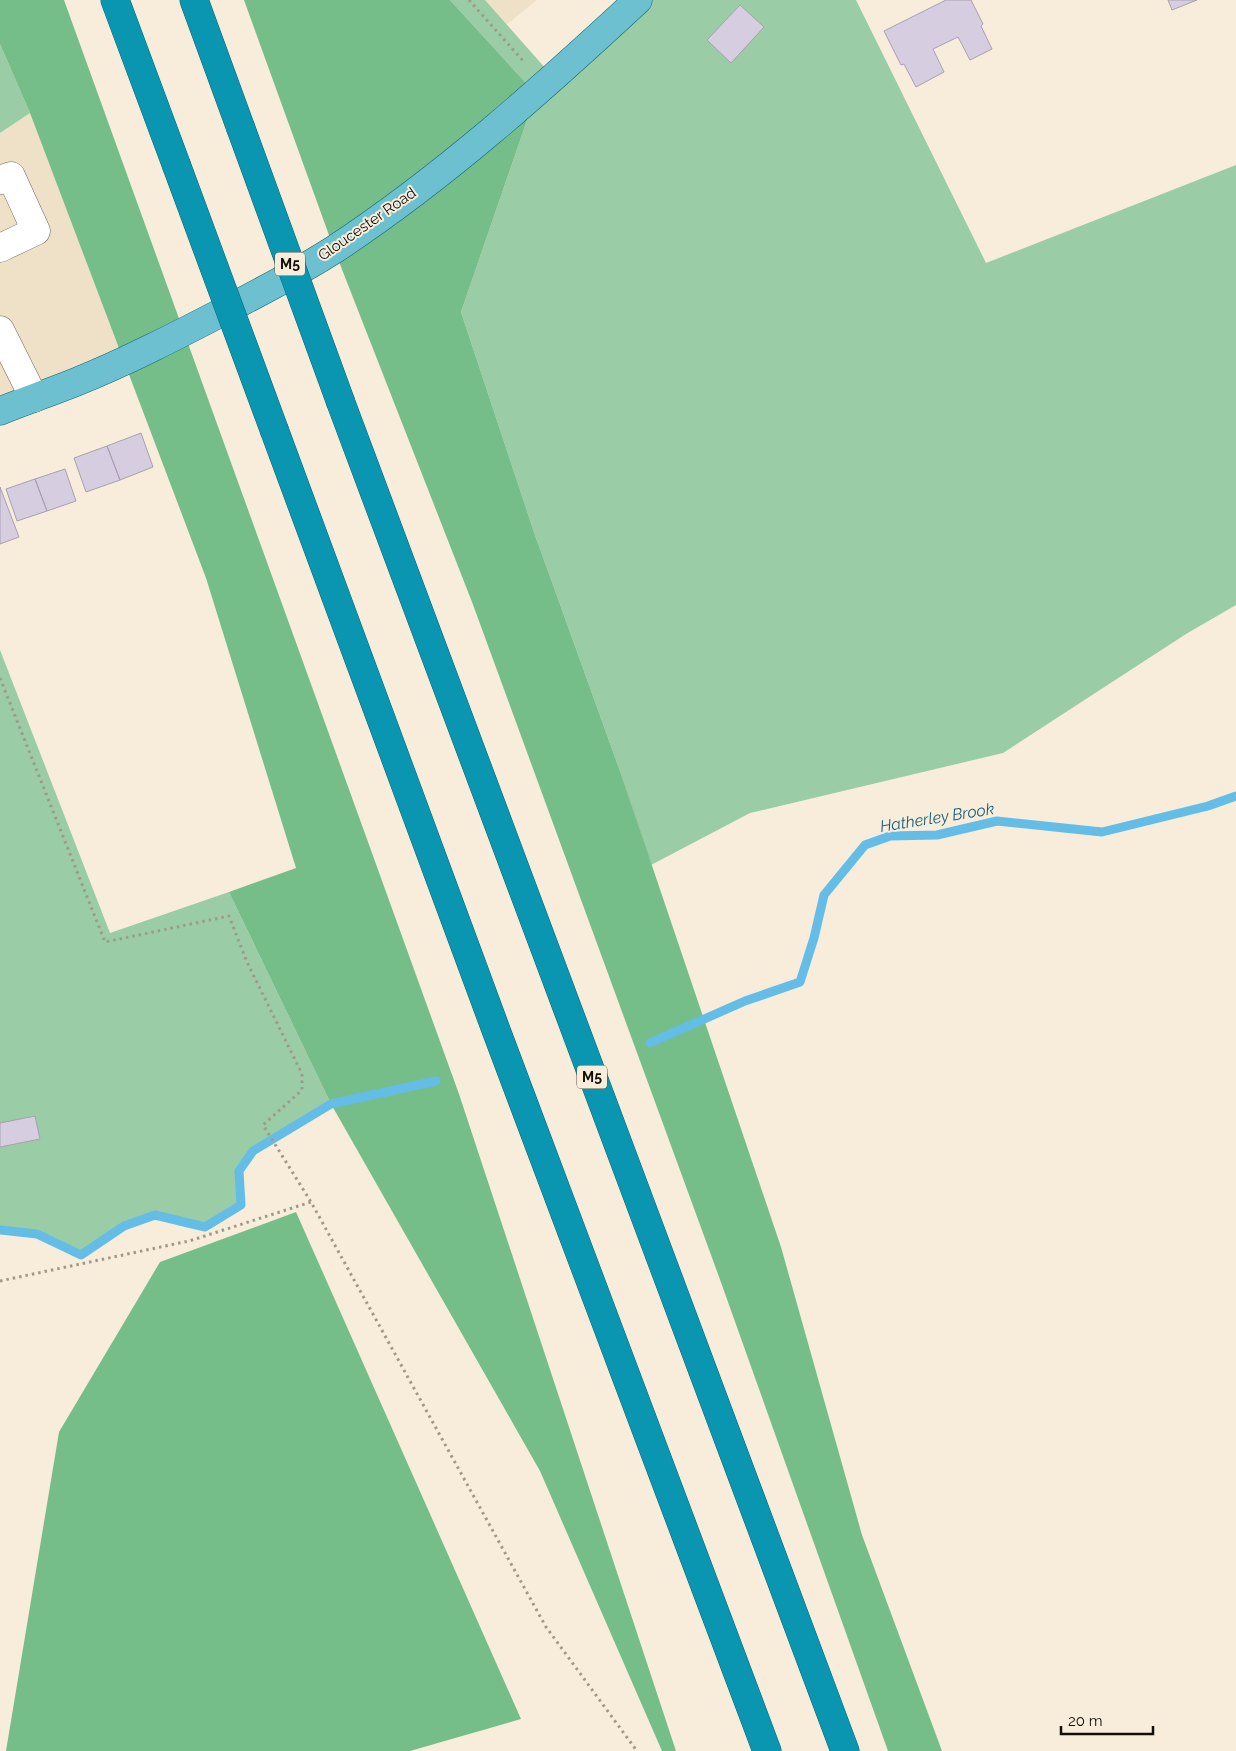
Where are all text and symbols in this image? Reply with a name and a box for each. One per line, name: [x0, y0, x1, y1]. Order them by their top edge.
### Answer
street label: Gloucester Road: [315, 184, 419, 264]
road number: M5: [275, 252, 305, 276]
water label: Hatherley Brook: [879, 799, 996, 836]
road number: M5: [577, 1066, 607, 1088]
scale bar: [1061, 1704, 1154, 1736]
text: 20 m: [1068, 1712, 1103, 1730]

